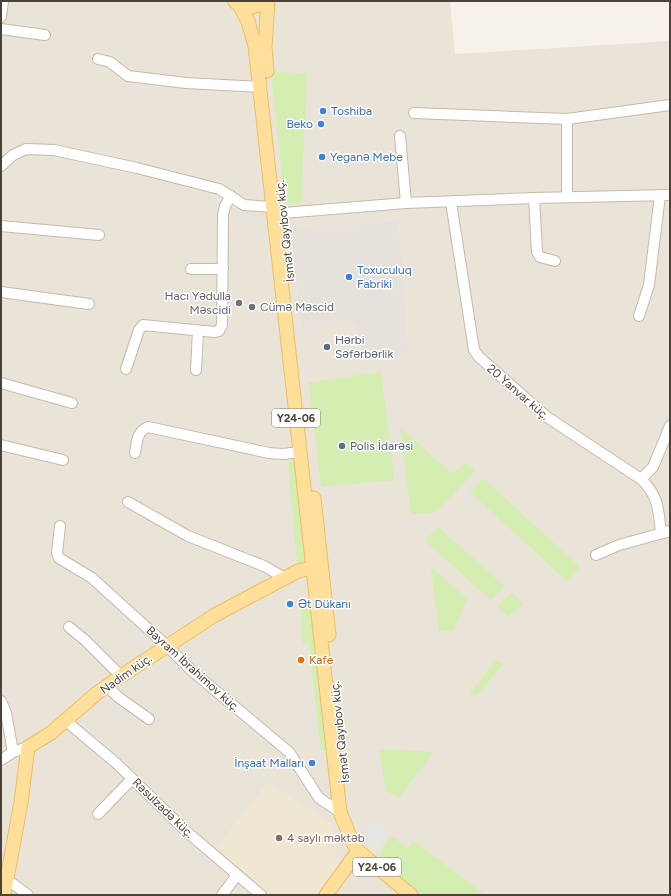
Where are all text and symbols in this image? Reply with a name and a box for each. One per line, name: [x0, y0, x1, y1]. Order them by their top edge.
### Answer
place label: Toshiba: [331, 104, 372, 118]
marker: Toshiba: [318, 106, 328, 116]
place label: Beko: [286, 117, 313, 131]
marker: Beko: [316, 119, 326, 129]
place label: Yeganə Mebe: [330, 150, 403, 164]
marker: Yeganə Mebe: [317, 152, 327, 162]
street label: İsmət Qayıbov küç.: [273, 179, 297, 283]
place label: Toxuculuq Fabriki: [357, 263, 412, 291]
marker: Toxuculuq Fabriki: [344, 272, 354, 282]
place label: Hacı Yədulla Məscidi: [165, 289, 231, 317]
marker: Hacı Yədulla Məscidi: [234, 298, 244, 308]
place label: Cümə Məscid: [260, 300, 334, 314]
marker: Cümə Məscid: [247, 302, 257, 312]
place label: Hərbi Səfərbərlik: [335, 333, 393, 361]
marker: Hərbi Səfərbərlik: [322, 342, 332, 352]
street label: 20 Yanvar küç.: [484, 361, 552, 423]
road number: Y24-06: [272, 409, 320, 427]
place label: Polis İdarəsi: [350, 439, 413, 453]
marker: Polis İdarəsi: [337, 441, 347, 451]
place label: Ət Dükanı: [298, 597, 351, 611]
marker: Ət Dükanı: [285, 599, 295, 609]
street label: Bayram İbrahimov küç.: [143, 623, 243, 715]
street label: Nadim küç.: [97, 651, 155, 697]
place label: Kafe: [309, 653, 334, 667]
marker: Kafe: [296, 655, 306, 665]
street label: İsmət Qayıbov küç.: [328, 680, 352, 784]
place label: İnşaat Malları: [234, 756, 304, 770]
marker: İnşaat Malları: [307, 758, 317, 768]
street label: Rəsulzadə küç.: [130, 775, 196, 841]
place label: 4 saylı məktəb: [287, 831, 365, 845]
marker: 4 saylı məktəb: [274, 833, 284, 843]
road number: Y24-06: [353, 858, 401, 876]

